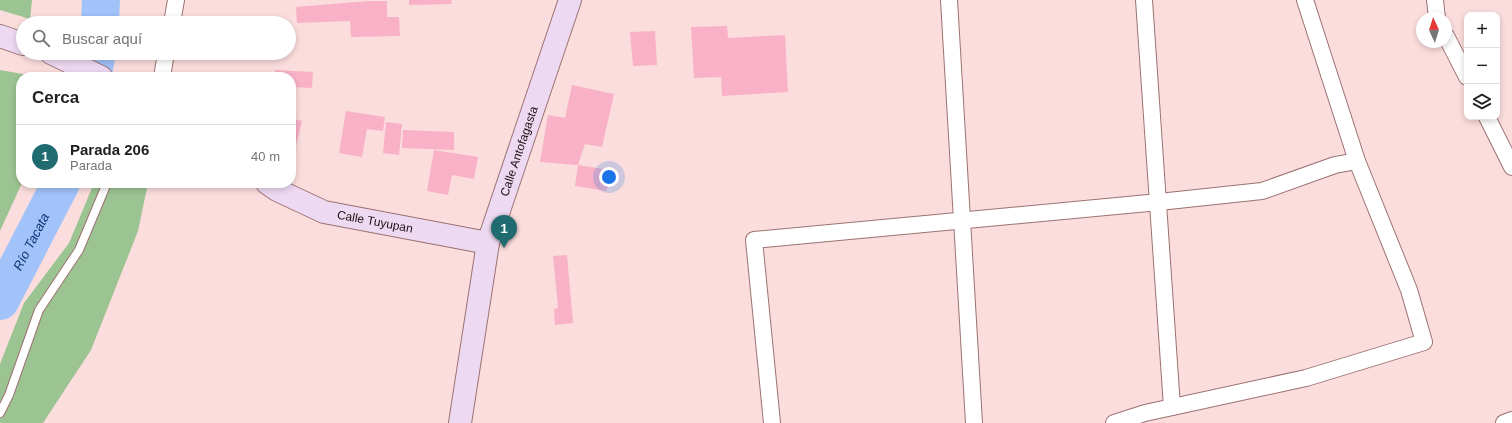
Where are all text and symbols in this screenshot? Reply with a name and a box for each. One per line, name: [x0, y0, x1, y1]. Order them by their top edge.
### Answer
north arrow: [1416, 12, 1452, 48]
map controls: [1464, 12, 1500, 120]
button: +: [1464, 12, 1500, 48]
search box: [16, 16, 296, 60]
icon: search: [30, 27, 52, 49]
text: Buscar aquí: [62, 30, 142, 47]
button: −: [1464, 48, 1500, 84]
button: layers: [1464, 84, 1500, 120]
text: Cerca: [32, 88, 79, 107]
street label: Calle Antofagasta: [497, 104, 541, 198]
text: Parada 206: [70, 141, 149, 158]
text: 1: [41, 149, 49, 164]
text: 40 m: [251, 149, 280, 164]
text: Parada: [70, 158, 112, 173]
your location: [599, 167, 619, 187]
street label: Calle Tuyupan: [336, 208, 414, 236]
water label: Río Tacata: [10, 210, 52, 273]
pin: 1: [491, 215, 517, 248]

